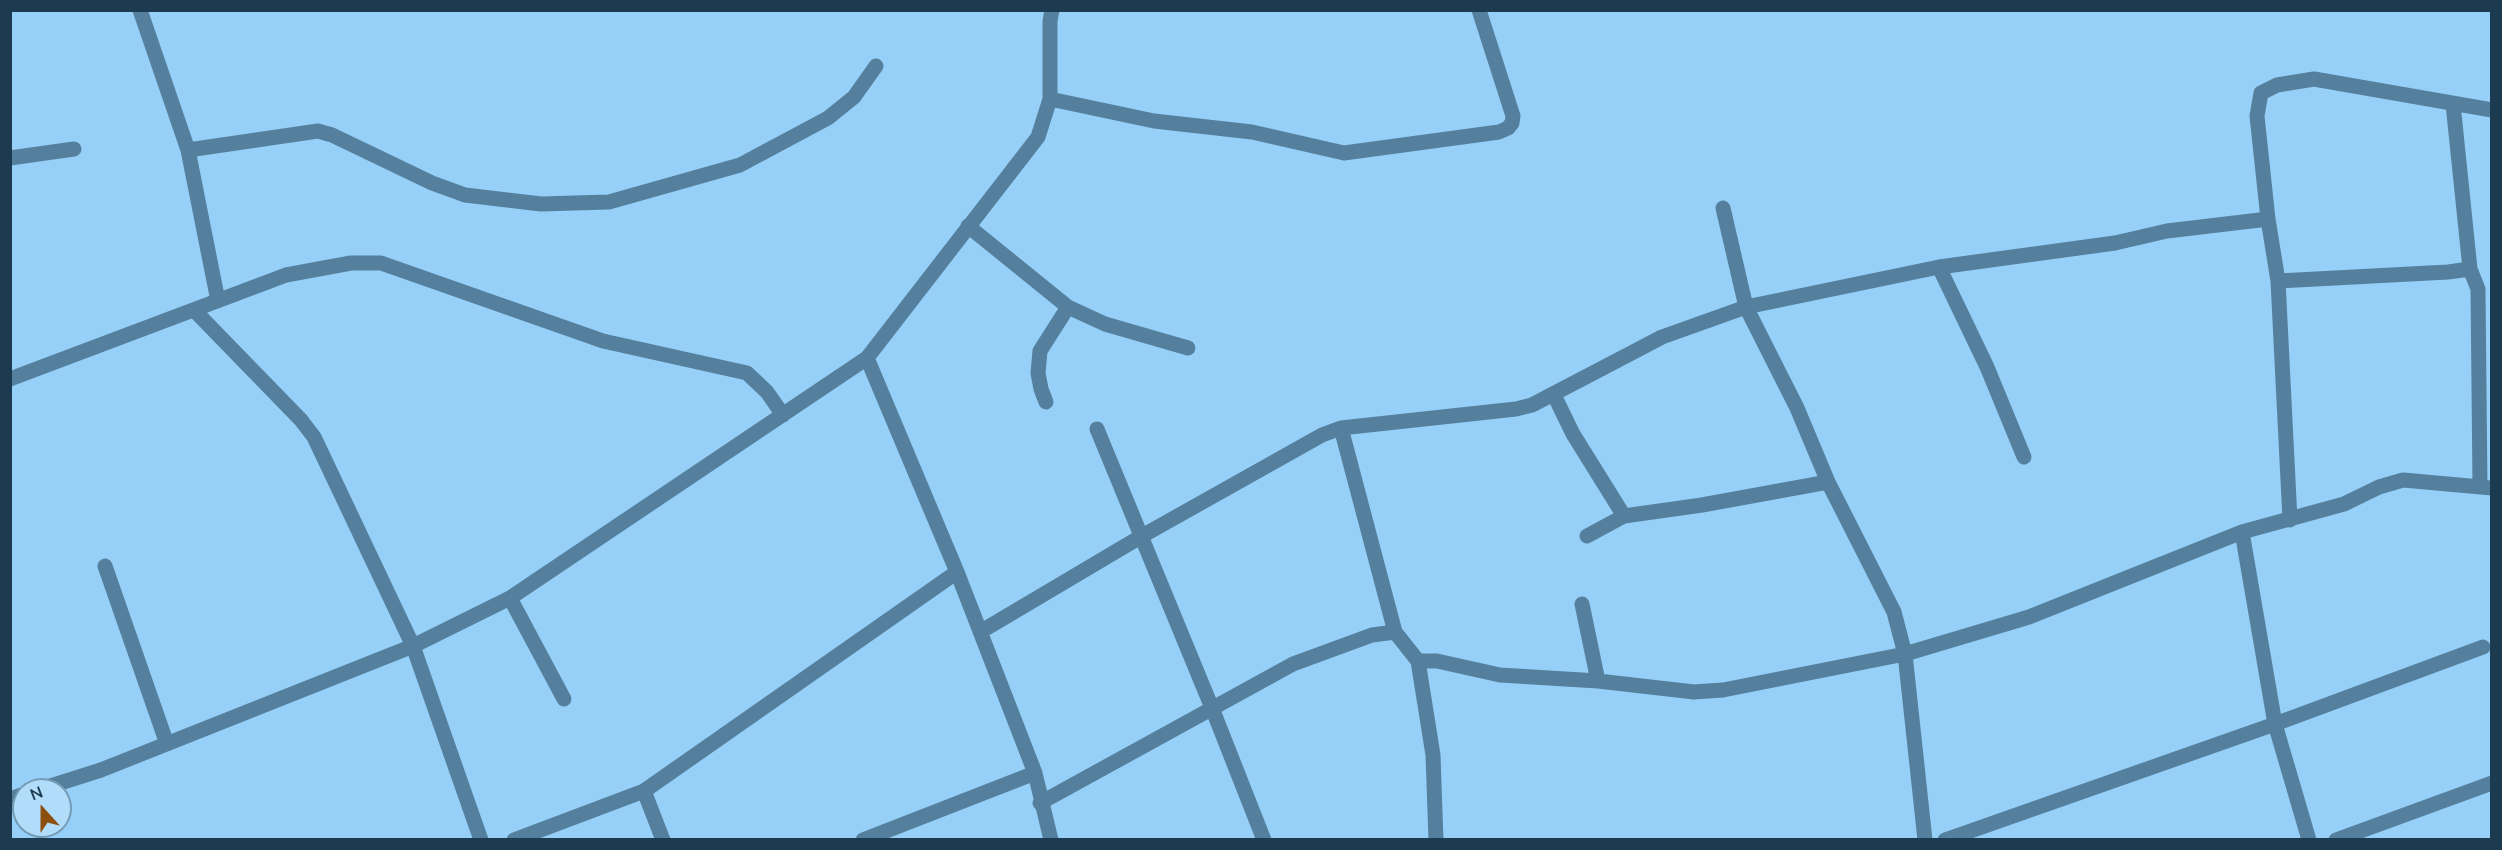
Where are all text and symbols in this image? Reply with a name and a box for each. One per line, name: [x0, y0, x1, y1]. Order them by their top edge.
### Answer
north arrow: [12, 778, 72, 838]
text: N: [27, 782, 45, 805]

